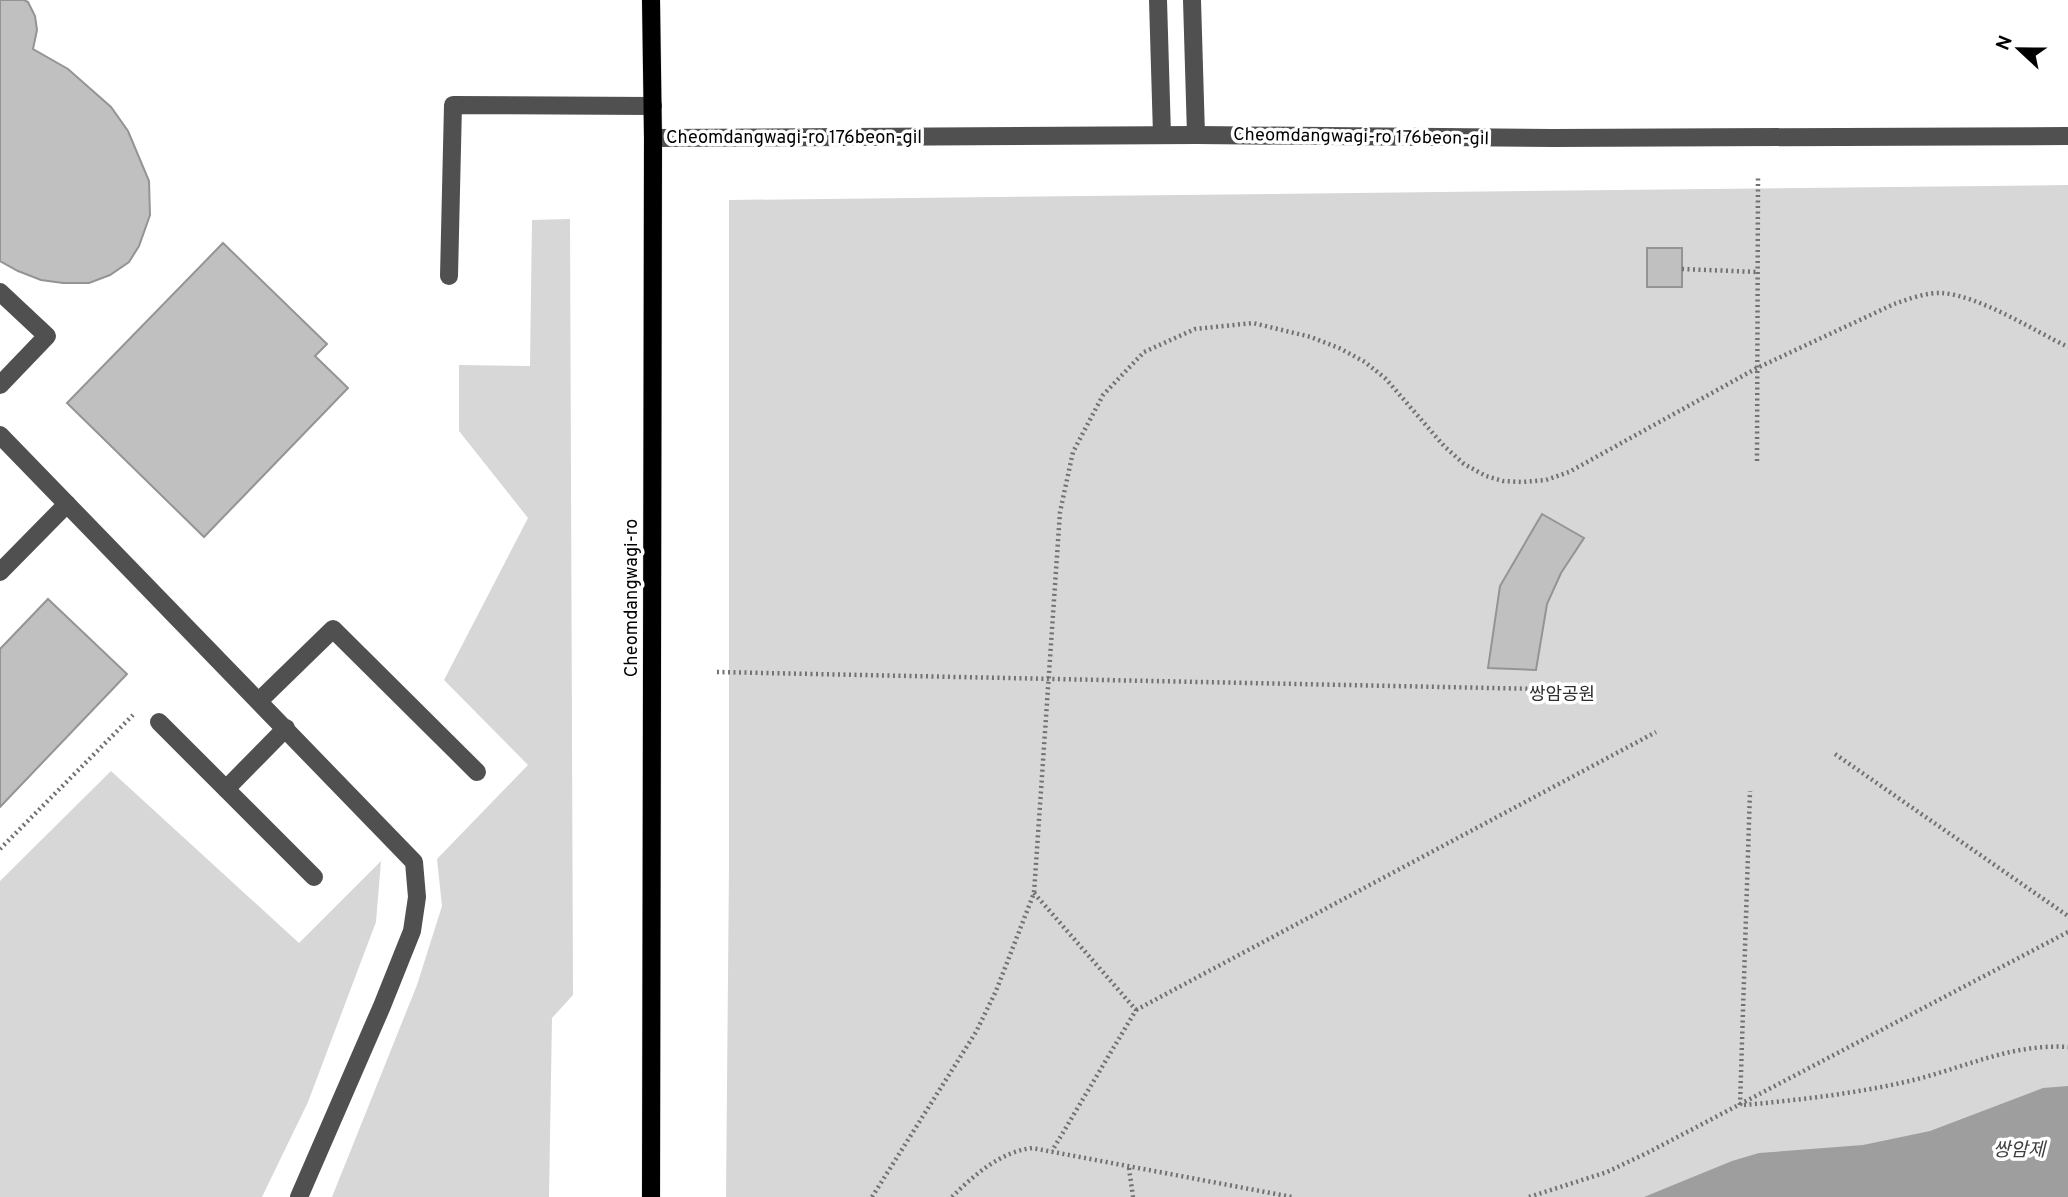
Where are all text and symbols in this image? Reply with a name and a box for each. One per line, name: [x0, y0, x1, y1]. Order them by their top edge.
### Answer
north arrow: [1984, 14, 2054, 84]
text: N: [1991, 33, 2019, 54]
street label: Cheomdangwagi-ro 176beon-gil: [1233, 124, 1489, 151]
street label: Cheomdangwagi-ro 176beon-gil: [666, 127, 922, 150]
street label: Cheomdangwagi-ro: [621, 519, 644, 677]
park label: 쌍암공원: [1529, 684, 1595, 707]
water label: 쌍암제: [1993, 1139, 2048, 1163]

